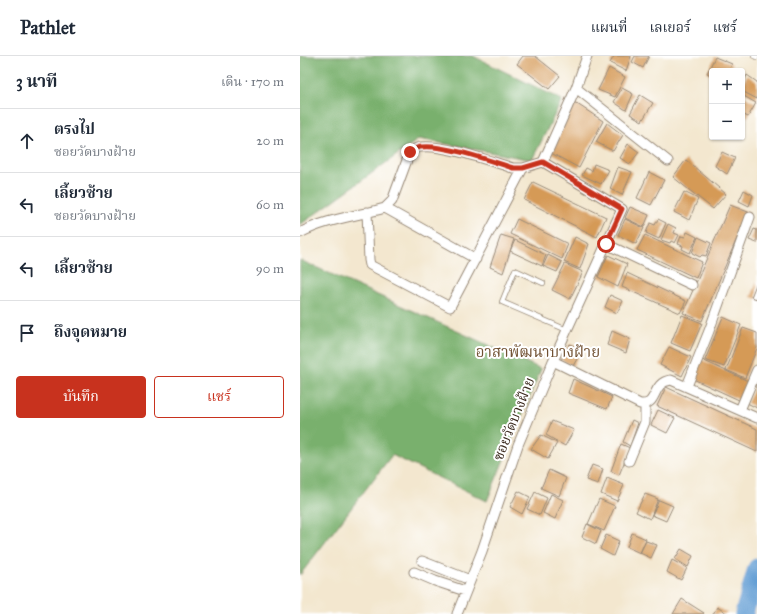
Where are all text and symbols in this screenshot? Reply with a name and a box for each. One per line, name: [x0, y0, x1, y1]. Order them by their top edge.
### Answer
text: Pathlet: [20, 16, 76, 39]
text: แผนที่: [591, 19, 627, 36]
text: เลเยอร์: [649, 19, 691, 36]
text: แชร์: [713, 19, 737, 36]
map controls: [709, 68, 745, 140]
button: +: [709, 68, 745, 104]
text: 3 นาที: [16, 71, 58, 92]
text: เดิน · 170 m: [221, 74, 284, 90]
button: −: [709, 104, 745, 140]
text: ตรงไป: [54, 120, 95, 138]
icon: ahead: [16, 130, 38, 152]
text: 20 m: [256, 133, 284, 149]
route end: [401, 143, 419, 161]
text: ซอยวัดบางฝ้าย: [54, 144, 136, 160]
text: เลี้ยวซ้าย: [54, 184, 113, 202]
icon: left: [16, 194, 38, 216]
text: 60 m: [256, 197, 284, 213]
text: ซอยวัดบางฝ้าย: [54, 208, 136, 224]
route start: [597, 235, 615, 253]
icon: left: [16, 258, 38, 280]
text: เลี้ยวซ้าย: [54, 259, 113, 277]
text: 90 m: [256, 261, 284, 277]
icon: arrive: [16, 322, 38, 344]
text: ถึงจุดหมาย: [54, 323, 127, 341]
district label: อาสาพัฒนาบางฝ้าย: [476, 343, 600, 361]
street label: ซอยวัดบางฝ้าย: [490, 375, 538, 463]
button: บันทึก: [16, 376, 146, 418]
button: แชร์: [154, 376, 284, 418]

